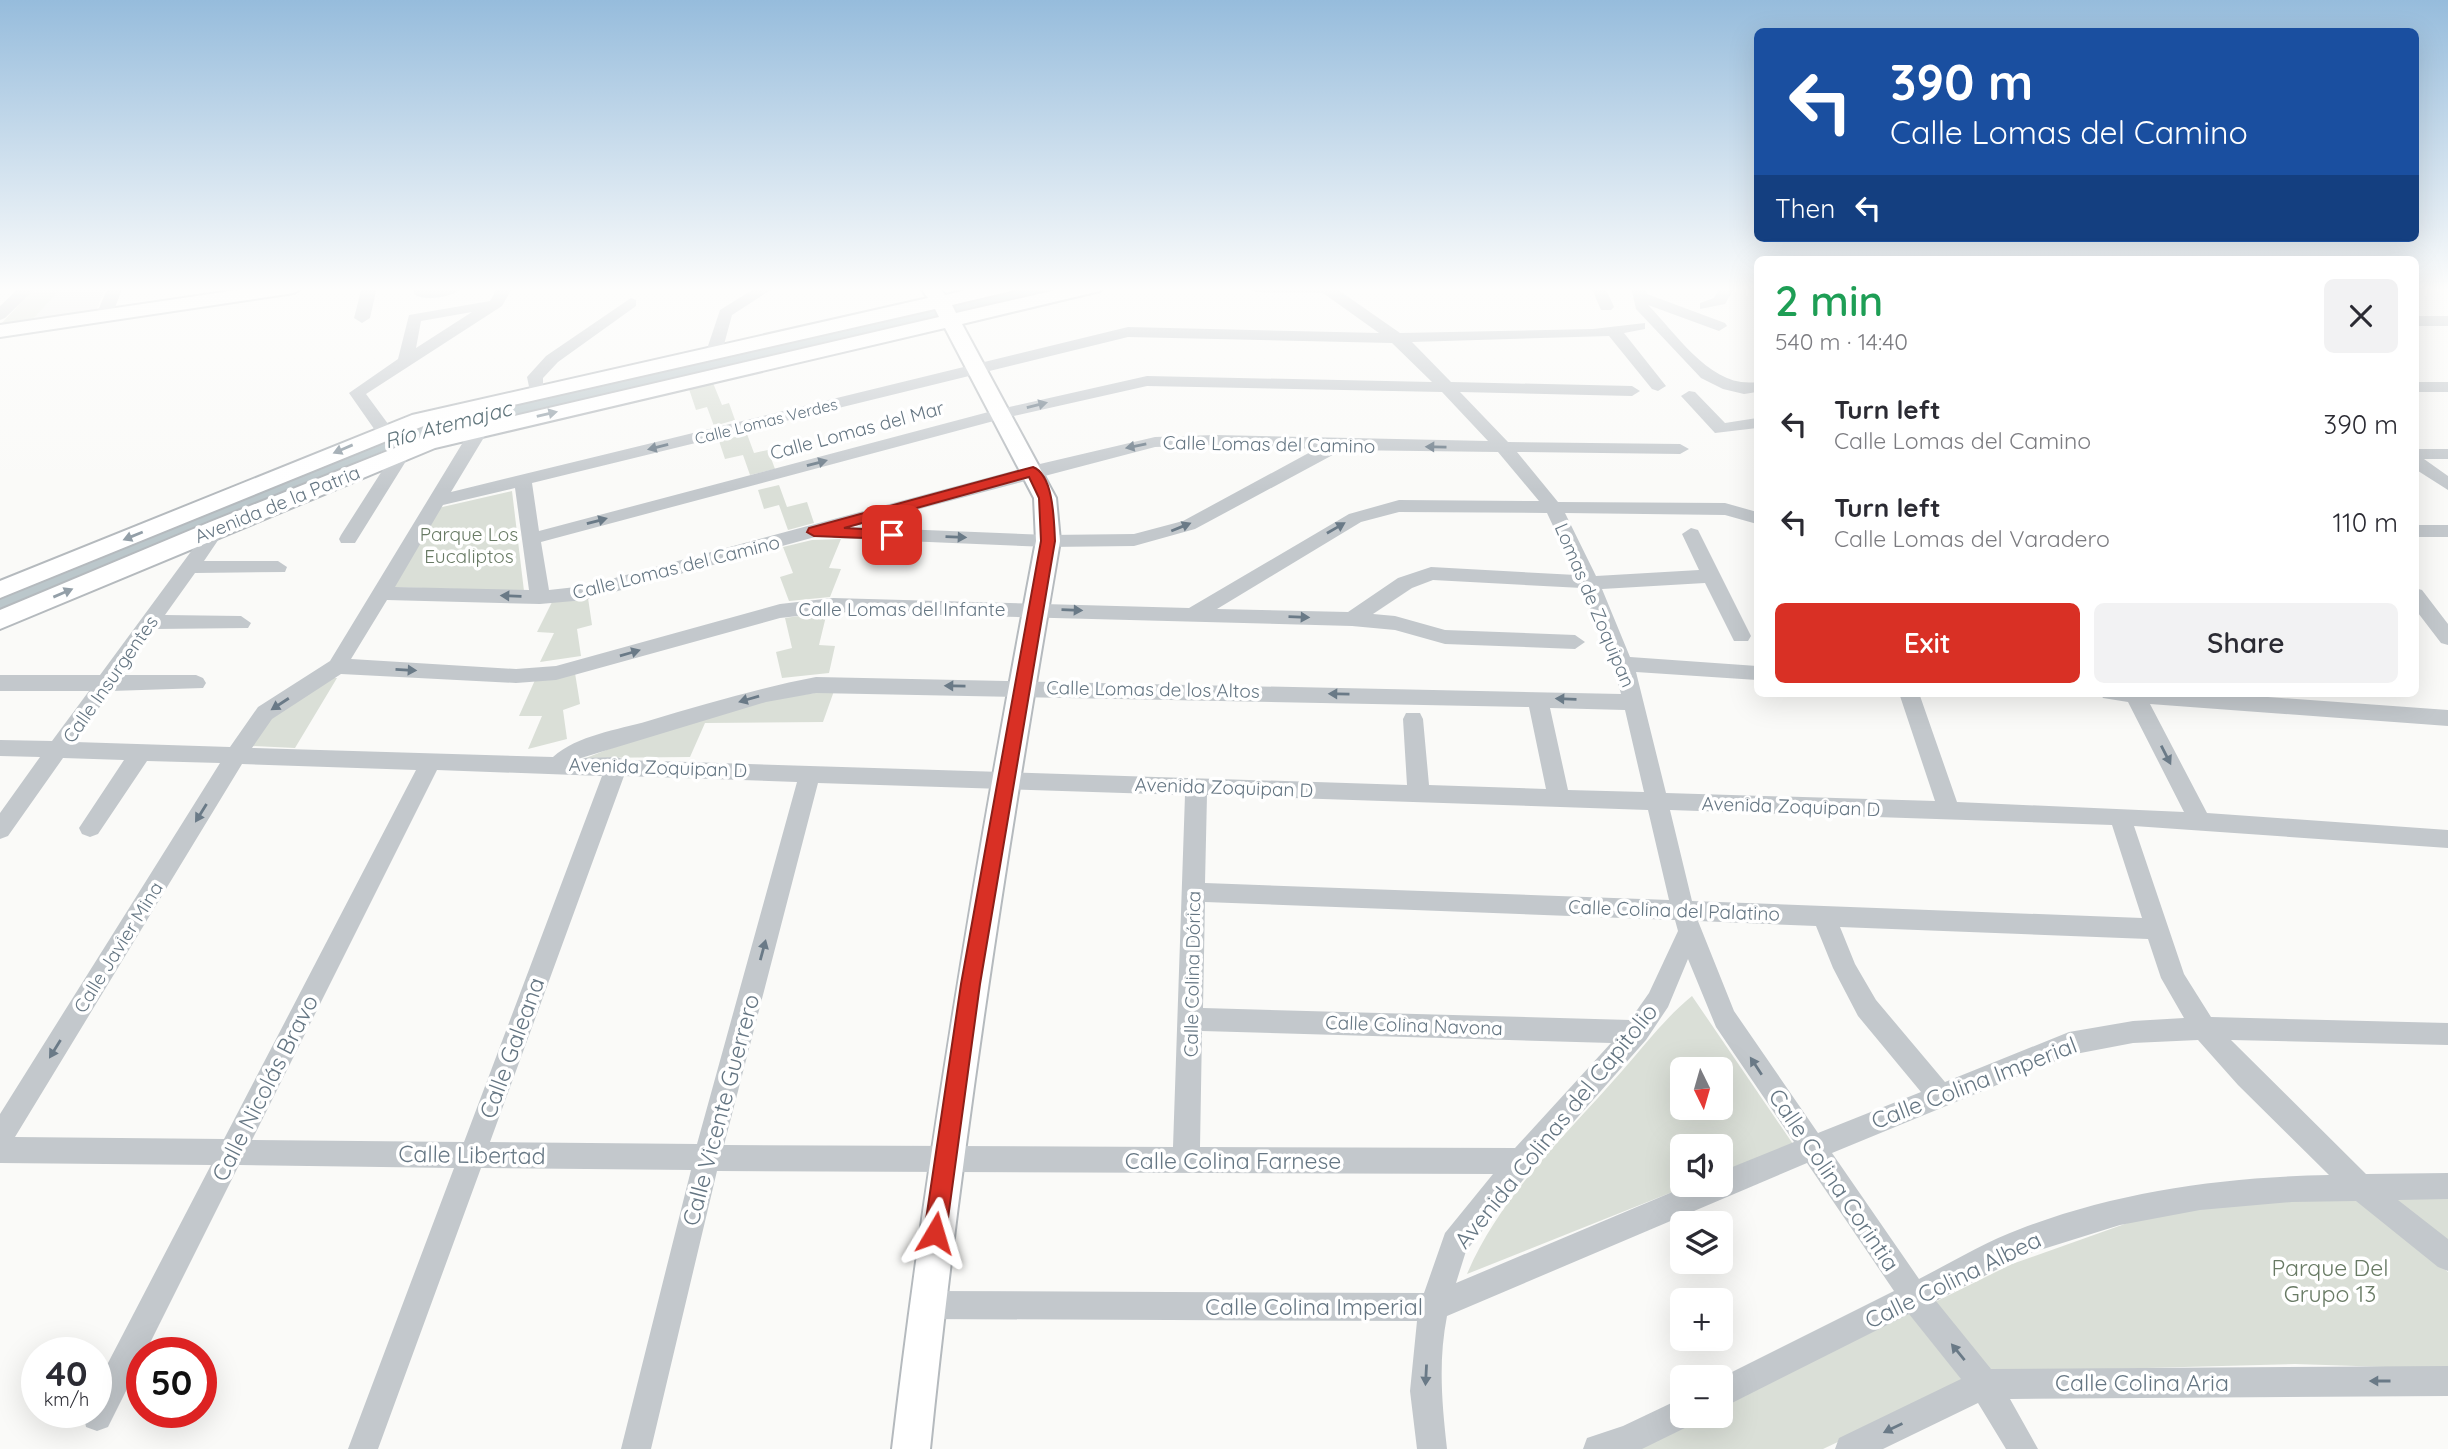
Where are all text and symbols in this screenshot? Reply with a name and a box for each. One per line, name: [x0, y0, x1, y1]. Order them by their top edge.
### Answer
text: 390 m: [1890, 51, 2033, 112]
icon: left: [1775, 56, 1866, 147]
text: Calle Lomas del Camino: [1890, 112, 2248, 152]
icon: left: [1849, 189, 1887, 227]
text: Then: [1775, 192, 1835, 225]
text: 2 min: [1775, 274, 1883, 327]
button: close: [2324, 279, 2398, 353]
text: 540 m · 14:40: [1775, 327, 1908, 356]
text: Turn left: [1834, 393, 1941, 426]
water label: Río Atemajac: [381, 394, 516, 453]
street label: Calle Lomas Verdes: [693, 394, 839, 448]
street label: Calle Lomas del Mar: [767, 395, 947, 465]
one-way arrow: [1026, 399, 1048, 410]
icon: left: [1775, 405, 1813, 443]
one-way arrow: [536, 408, 558, 419]
text: 390 m: [2324, 408, 2398, 441]
text: Calle Lomas del Camino: [1834, 426, 2091, 455]
street label: Calle Lomas del Camino: [1163, 430, 1375, 458]
one-way arrow: [1124, 440, 1146, 451]
one-way arrow: [1425, 441, 1447, 452]
one-way arrow: [647, 442, 669, 453]
one-way arrow: [333, 444, 354, 455]
one-way arrow: [806, 457, 828, 468]
street label: Avenida de la Patria: [191, 460, 363, 548]
text: Turn left: [1834, 491, 1941, 524]
icon: left: [1775, 503, 1813, 541]
pin: [862, 505, 922, 565]
text: 110 m: [2332, 506, 2398, 539]
one-way arrow: [586, 515, 608, 526]
icon: arrive: [873, 516, 911, 554]
street label: Lomas de Zoquipan: [1550, 519, 1640, 691]
park label: Parque Los Eucaliptos: [420, 522, 518, 568]
one-way arrow: [1171, 522, 1192, 533]
one-way arrow: [1327, 522, 1346, 534]
text: Calle Lomas del Varadero: [1834, 524, 2110, 553]
one-way arrow: [122, 530, 143, 541]
street label: Calle Lomas del Camino: [570, 530, 782, 604]
one-way arrow: [945, 532, 967, 543]
one-way arrow: [53, 588, 74, 599]
one-way arrow: [500, 590, 522, 602]
street label: Calle Lomas del Infante: [799, 597, 1005, 621]
button: Exit: [1775, 603, 2080, 683]
button: Share: [2094, 603, 2398, 683]
one-way arrow: [1061, 604, 1083, 615]
street label: Calle Insurgentes: [57, 611, 163, 747]
one-way arrow: [1289, 612, 1311, 623]
one-way arrow: [619, 647, 641, 658]
one-way arrow: [395, 665, 417, 676]
street label: Calle Lomas de los Altos: [1046, 675, 1260, 703]
one-way arrow: [944, 680, 966, 692]
one-way arrow: [1328, 688, 1350, 699]
one-way arrow: [738, 694, 760, 705]
one-way arrow: [1555, 694, 1577, 705]
one-way arrow: [270, 697, 290, 710]
one-way arrow: [2160, 745, 2171, 765]
street label: Avenida Zoquipan D: [568, 752, 748, 782]
street label: Avenida Zoquipan D: [1134, 772, 1314, 802]
street label: Avenida Zoquipan D: [1701, 791, 1881, 821]
one-way arrow: [194, 804, 207, 823]
street label: Calle Javier Mina: [68, 877, 168, 1017]
street label: Calle Colina Dórica: [1179, 891, 1205, 1057]
street label: Calle Colina del Palatino: [1568, 894, 1780, 926]
one-way arrow: [758, 939, 769, 961]
street label: Calle Galeana: [473, 973, 550, 1122]
street label: Calle Nicolás Bravo: [205, 990, 324, 1186]
street label: Calle Vicente Guerrero: [676, 991, 765, 1229]
street label: Avenida Colinas del Capitolio: [1448, 997, 1664, 1254]
street label: Calle Colina Navona: [1325, 1010, 1503, 1040]
street label: Calle Colina Imperial: [1867, 1030, 2081, 1135]
one-way arrow: [49, 1039, 62, 1058]
north arrow: [1670, 1057, 1732, 1120]
map controls: [1670, 1057, 1733, 1428]
one-way arrow: [1749, 1057, 1763, 1075]
street label: Calle Colina Corintia: [1763, 1083, 1906, 1276]
button: sound: [1670, 1134, 1733, 1197]
street label: Calle Libertad: [398, 1139, 546, 1170]
street label: Calle Colina Farnese: [1125, 1146, 1341, 1175]
position arrow: [898, 1196, 972, 1270]
button: layers: [1670, 1211, 1733, 1274]
street label: Calle Colina Albea: [1860, 1224, 2046, 1335]
park label: Parque Del Grupo 13: [2271, 1253, 2389, 1308]
button: +: [1670, 1288, 1733, 1351]
street label: Calle Colina Imperial: [1205, 1292, 1423, 1321]
speed limit sign: 50: [126, 1337, 217, 1428]
one-way arrow: [1951, 1343, 1966, 1360]
text: 40: [45, 1351, 88, 1395]
one-way arrow: [1420, 1364, 1431, 1386]
button: −: [1670, 1365, 1733, 1428]
street label: Calle Colina Aria: [2055, 1368, 2229, 1397]
one-way arrow: [2369, 1375, 2391, 1387]
text: km/h: [44, 1388, 89, 1411]
one-way arrow: [1883, 1422, 1903, 1434]

